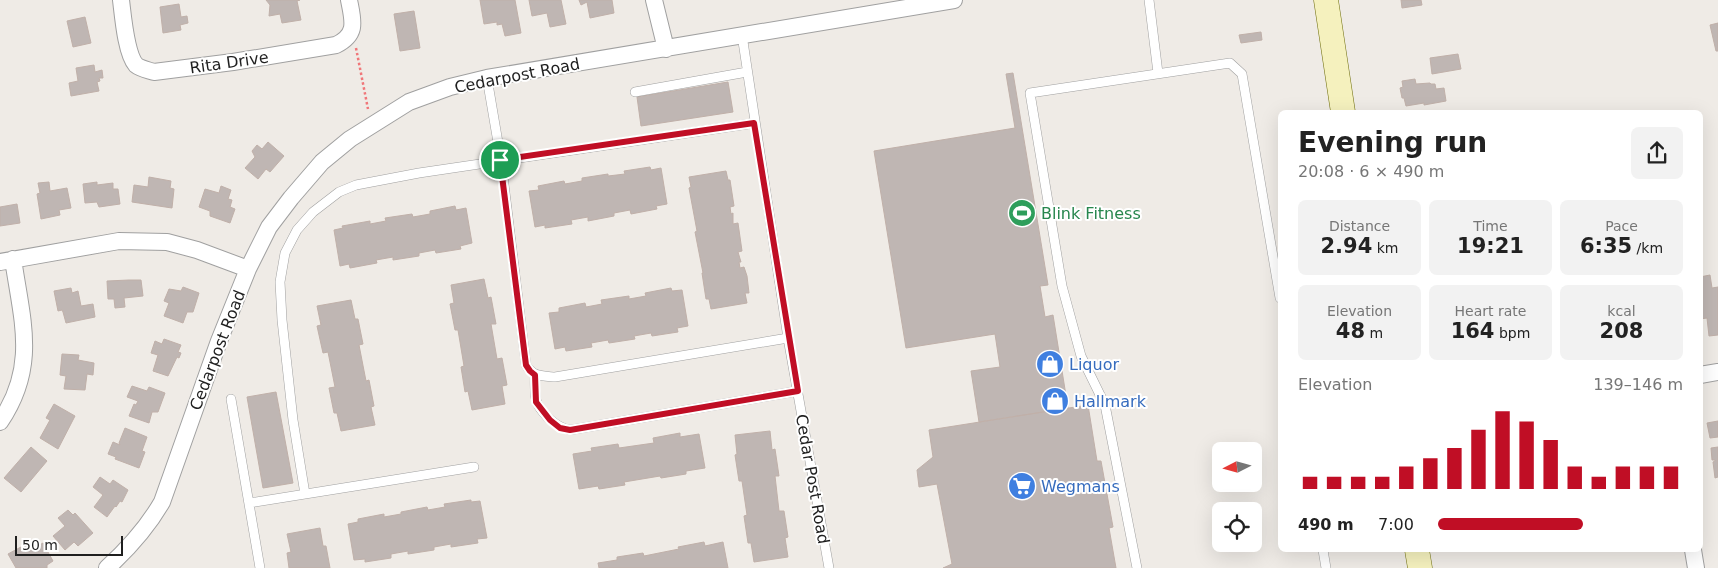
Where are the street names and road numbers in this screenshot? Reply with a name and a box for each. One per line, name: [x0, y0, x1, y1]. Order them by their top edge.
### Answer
street label: Rita Drive: [188, 48, 270, 77]
street label: Cedarpost Road: [453, 54, 581, 97]
street label: Cedarpost Road: [186, 287, 249, 413]
street label: Cedar Post Road: [792, 413, 833, 545]

